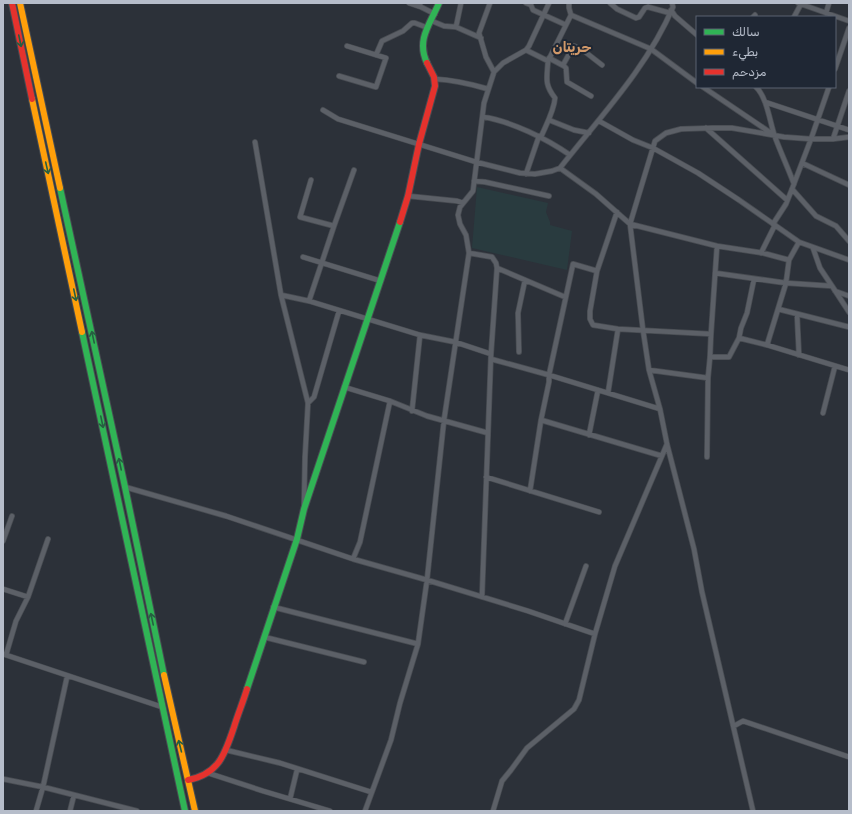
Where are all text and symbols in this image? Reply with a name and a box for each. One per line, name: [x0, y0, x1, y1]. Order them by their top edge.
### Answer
legend: [696, 16, 836, 88]
text: سالك: [732, 25, 760, 39]
one-way arrow: [16, 34, 24, 47]
district label: حريتان: [552, 39, 592, 56]
text: بطيء: [732, 45, 758, 61]
text: مزدحم: [732, 65, 767, 80]
one-way arrow: [44, 161, 52, 174]
one-way arrow: [71, 288, 79, 301]
one-way arrow: [88, 331, 96, 344]
one-way arrow: [98, 416, 106, 429]
one-way arrow: [115, 458, 123, 471]
one-way arrow: [148, 613, 156, 626]
one-way arrow: [176, 739, 183, 752]

